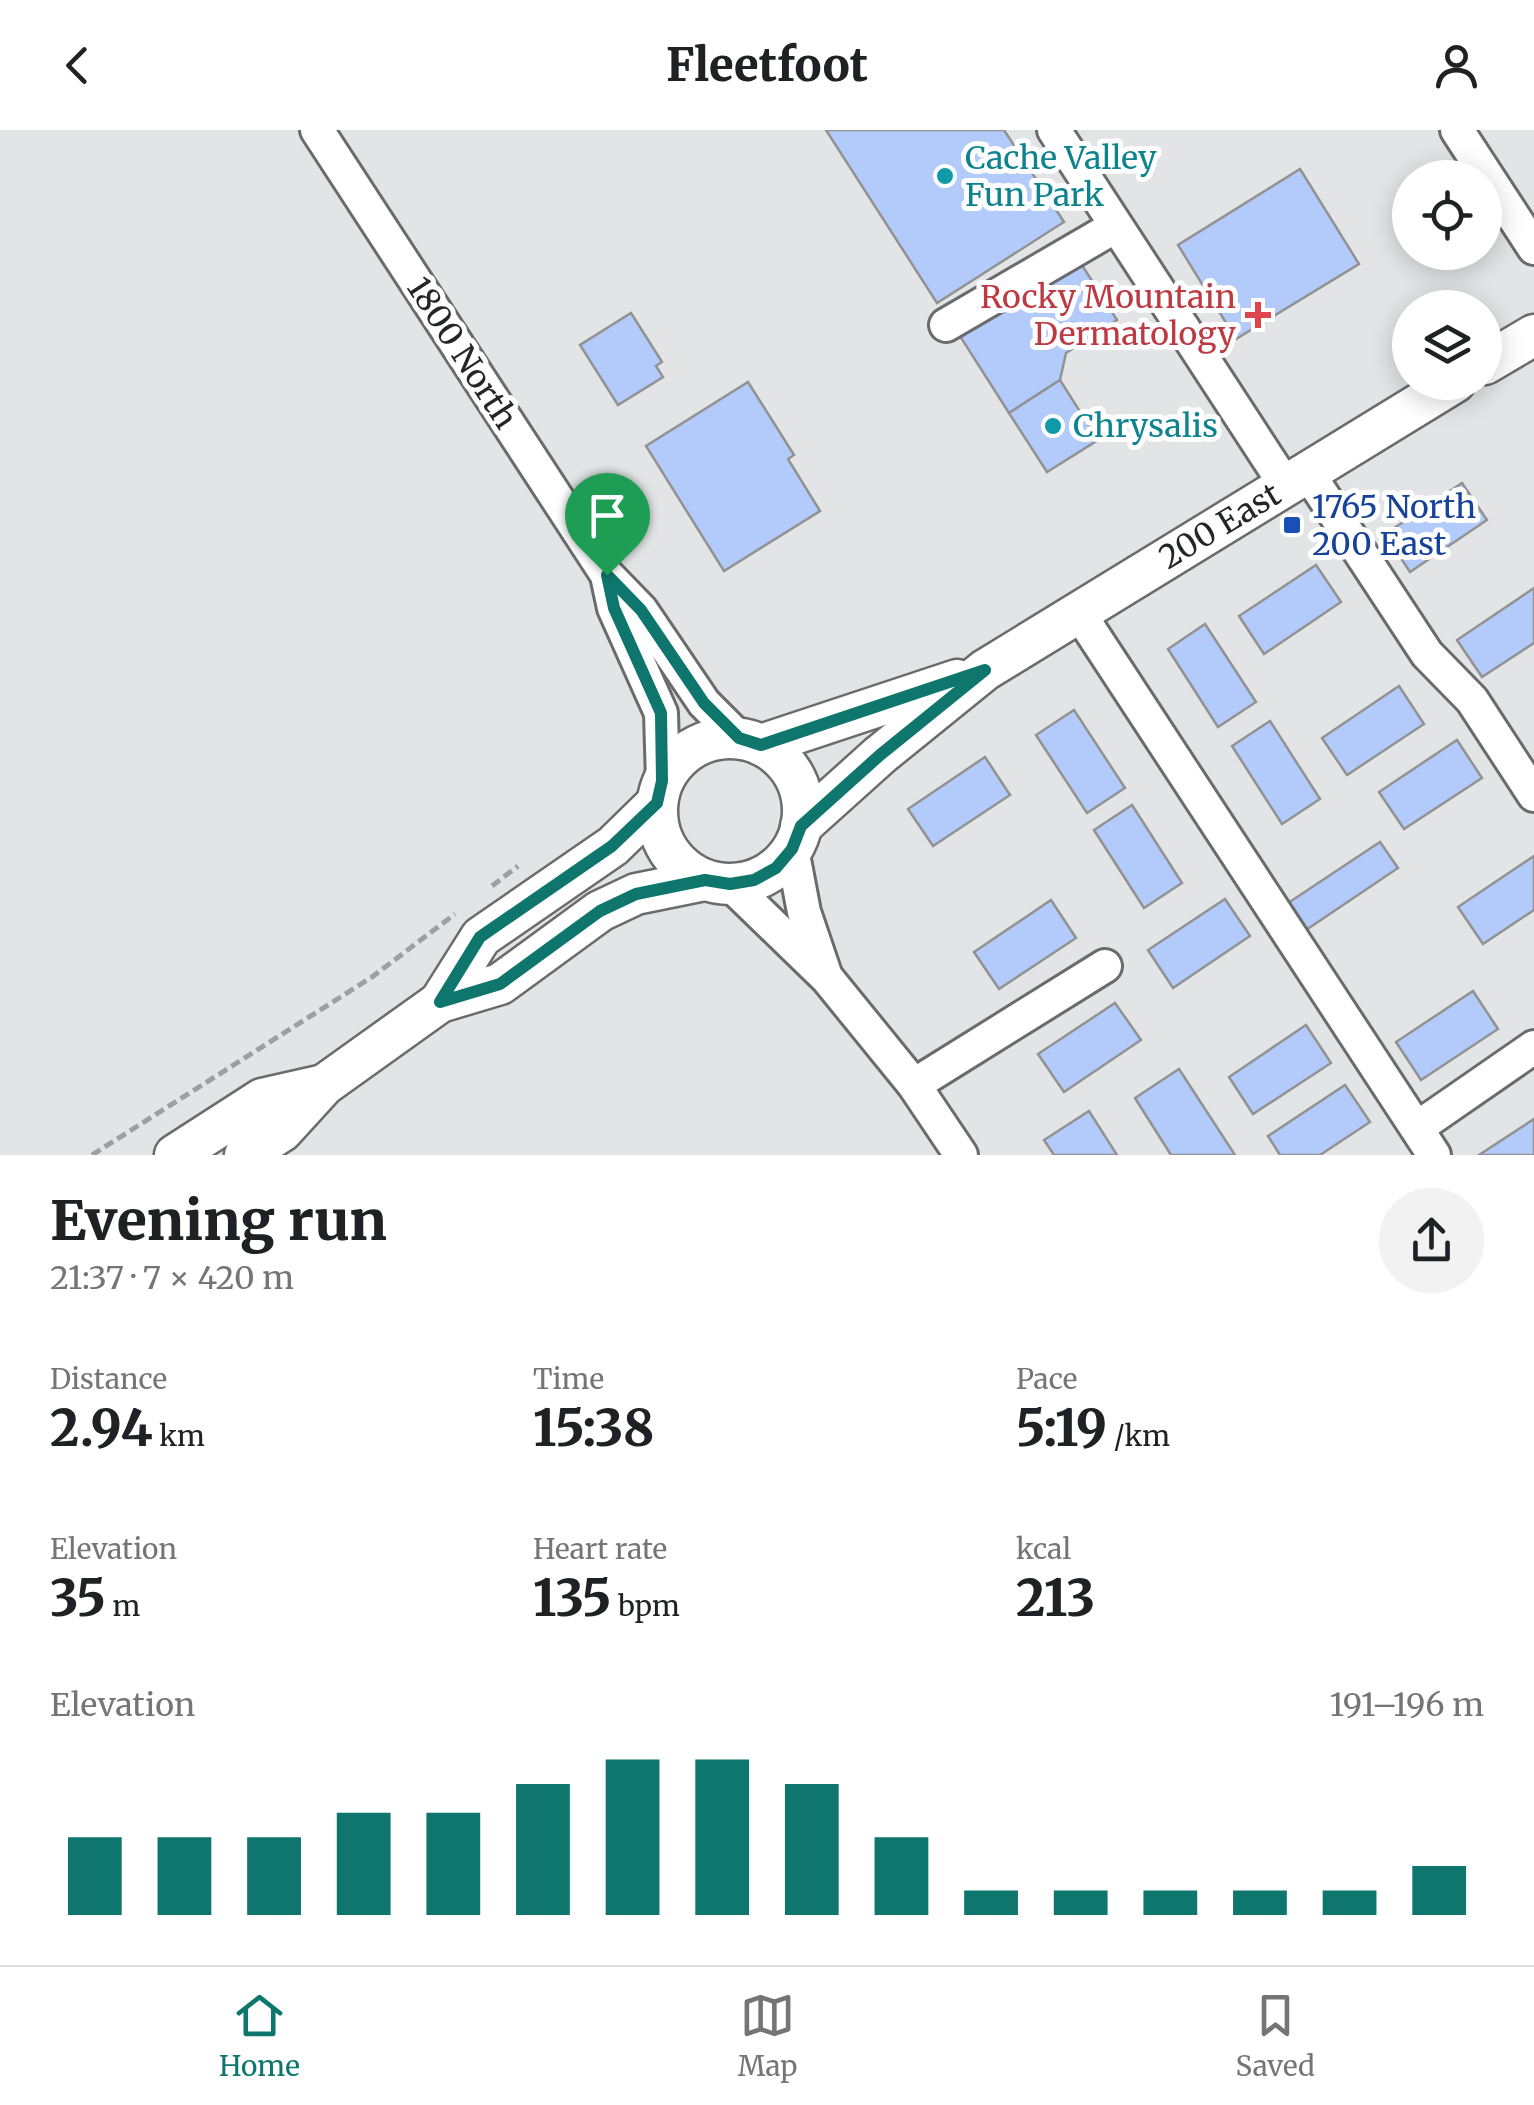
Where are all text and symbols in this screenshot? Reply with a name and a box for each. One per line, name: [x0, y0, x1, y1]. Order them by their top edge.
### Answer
text: Fleetfoot: [666, 37, 868, 93]
icon: back: [50, 38, 105, 93]
icon: person: [1429, 38, 1484, 93]
place label: Cache Valley Fun Park: [965, 138, 1157, 215]
map controls: [1392, 160, 1502, 400]
button: locate: [1392, 160, 1502, 270]
marker: Cache Valley Fun Park: [934, 165, 956, 187]
street label: 1800 North: [398, 270, 526, 436]
place label: Rocky Mountain Dermatology: [980, 277, 1236, 354]
button: layers: [1392, 290, 1502, 400]
marker: Rocky Mountain Dermatology: [1245, 302, 1271, 328]
place label: Chrysalis: [1073, 406, 1218, 446]
marker: Chrysalis: [1042, 415, 1064, 437]
pin: [565, 473, 650, 576]
street label: 200 East: [1152, 474, 1288, 578]
place label: 1765 North 200 East: [1312, 487, 1476, 564]
icon: arrive: [580, 488, 635, 543]
marker: 1765 North 200 East: [1281, 514, 1303, 536]
text: Evening run: [50, 1186, 387, 1255]
button: share: [1379, 1188, 1484, 1293]
text: 21:37 · 7 × 420 m: [50, 1258, 294, 1298]
text: Distance: [50, 1361, 167, 1397]
text: Time: [533, 1361, 604, 1397]
text: Pace: [1016, 1361, 1077, 1397]
text: 2.94: [50, 1397, 153, 1460]
text: 15:38: [533, 1397, 654, 1460]
text: 5:19: [1016, 1397, 1107, 1460]
text: km: [153, 1418, 205, 1454]
text: /km: [1107, 1418, 1170, 1454]
text: Elevation: [50, 1531, 177, 1567]
text: Heart rate: [533, 1531, 667, 1567]
text: kcal: [1016, 1531, 1071, 1567]
text: 35: [50, 1567, 106, 1630]
text: 135: [533, 1567, 611, 1630]
text: 213: [1016, 1567, 1095, 1630]
text: m: [106, 1588, 140, 1624]
text: bpm: [611, 1588, 680, 1624]
text: Elevation: [50, 1685, 195, 1725]
text: 191–196 m: [1330, 1685, 1484, 1725]
tab: Home: [219, 1988, 300, 2084]
tab: Map: [738, 1988, 798, 2084]
tab: Saved: [1236, 1988, 1315, 2084]

